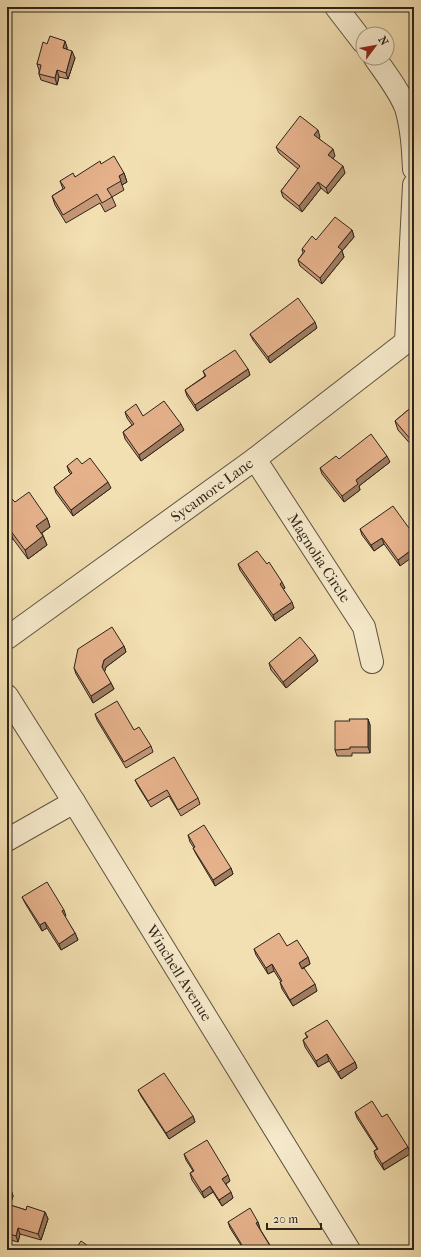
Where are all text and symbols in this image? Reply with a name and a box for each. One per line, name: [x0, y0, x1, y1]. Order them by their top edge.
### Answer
north arrow: [355, 26, 395, 66]
text: N: [375, 34, 391, 48]
street label: Sycamore Lane: [167, 454, 257, 526]
street label: Magnolia Circle: [284, 510, 355, 606]
street label: Winchell Avenue: [142, 921, 216, 1025]
scale bar: [267, 1205, 321, 1231]
text: 20 m: [273, 1212, 298, 1226]

